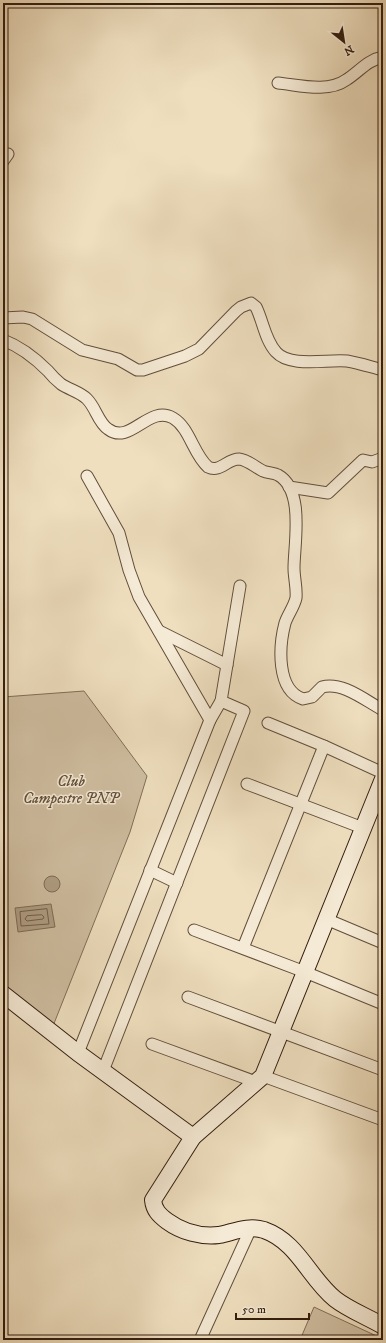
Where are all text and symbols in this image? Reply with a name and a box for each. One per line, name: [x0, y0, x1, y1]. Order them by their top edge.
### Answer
north arrow: [324, 22, 364, 62]
text: N: [341, 41, 356, 58]
park label: Club Campestre PNP: [23, 772, 121, 808]
scale bar: [236, 1295, 309, 1321]
text: 50 m: [242, 1302, 266, 1317]

